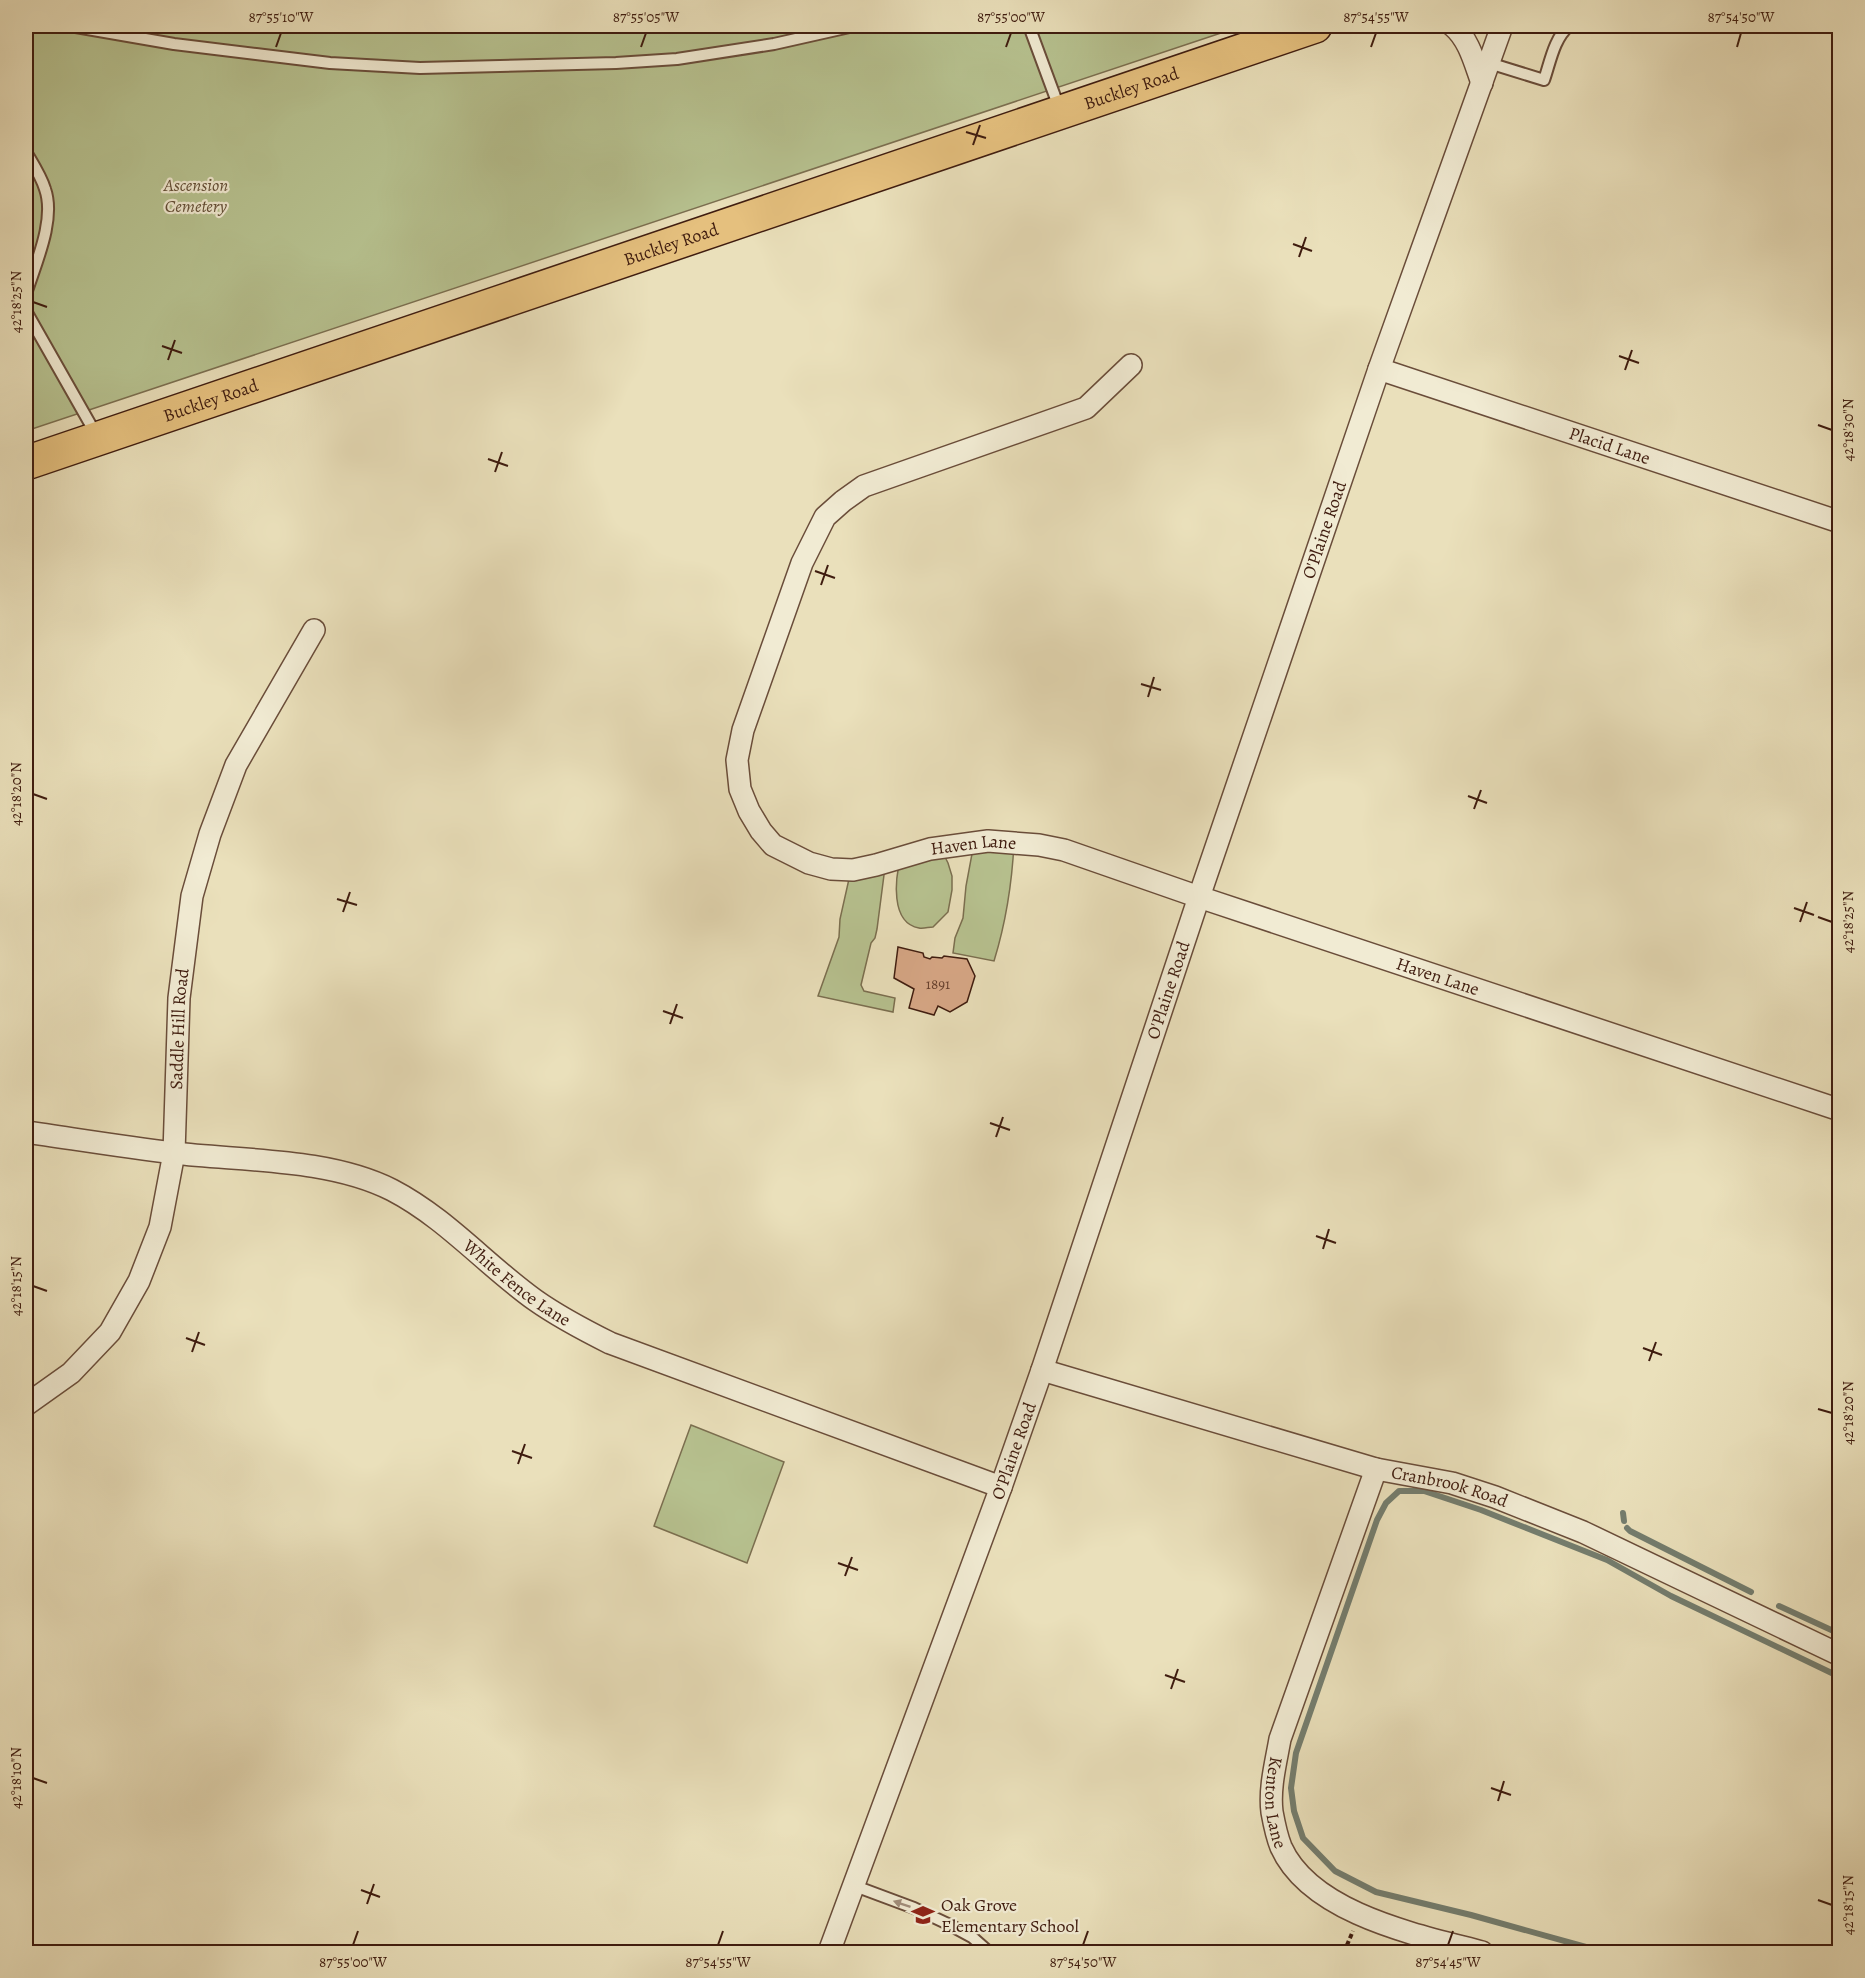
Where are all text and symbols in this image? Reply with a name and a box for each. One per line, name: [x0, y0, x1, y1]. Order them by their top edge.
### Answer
text: 87°55'10"W: [248, 7, 314, 27]
text: 87°55'05"W: [613, 7, 679, 27]
text: 87°55'00"W: [977, 7, 1045, 27]
text: 87°54'55"W: [1343, 7, 1409, 27]
text: 87°54'50"W: [1708, 7, 1774, 27]
street label: Buckley Road: [1081, 61, 1182, 116]
park label: Ascension Cemetery: [163, 173, 228, 218]
street label: Buckley Road: [620, 217, 722, 272]
text: 42°18'25"N: [6, 271, 26, 333]
street label: Buckley Road: [160, 373, 262, 428]
text: 42°18'30"N: [1838, 398, 1858, 462]
street label: Placid Lane: [1566, 421, 1653, 470]
street label: O'Plaine Road: [1296, 477, 1352, 582]
text: 42°18'20"N: [6, 762, 26, 826]
street label: Haven Lane: [929, 829, 1017, 861]
text: 42°18'25"N: [1838, 891, 1858, 953]
street label: O'Plaine Road: [1141, 938, 1196, 1042]
street label: Haven Lane: [1393, 951, 1482, 1001]
street label: Saddle Hill Road: [164, 967, 195, 1090]
house number: 1891: [926, 974, 950, 994]
street label: White Fence Lane: [457, 1233, 575, 1332]
text: 42°18'15"N: [6, 1256, 26, 1316]
text: 42°18'20"N: [1838, 1381, 1858, 1445]
street label: O'Plaine Road: [985, 1399, 1042, 1503]
street label: Cranbrook Road: [1389, 1460, 1512, 1513]
text: 42°18'10"N: [6, 1747, 26, 1809]
street label: Kenton Lane: [1259, 1755, 1293, 1852]
text: 42°18'15"N: [1838, 1875, 1858, 1935]
place label: Oak Grove Elementary School: [941, 1893, 1079, 1938]
one-way arrow: [893, 1898, 911, 1908]
school or university icon: Oak Grove Elementary School: [910, 1902, 936, 1928]
text: 87°55'00"W: [319, 1952, 387, 1972]
text: 87°54'55"W: [685, 1952, 751, 1972]
text: 87°54'50"W: [1050, 1952, 1116, 1972]
text: 87°54'45"W: [1415, 1952, 1481, 1972]

